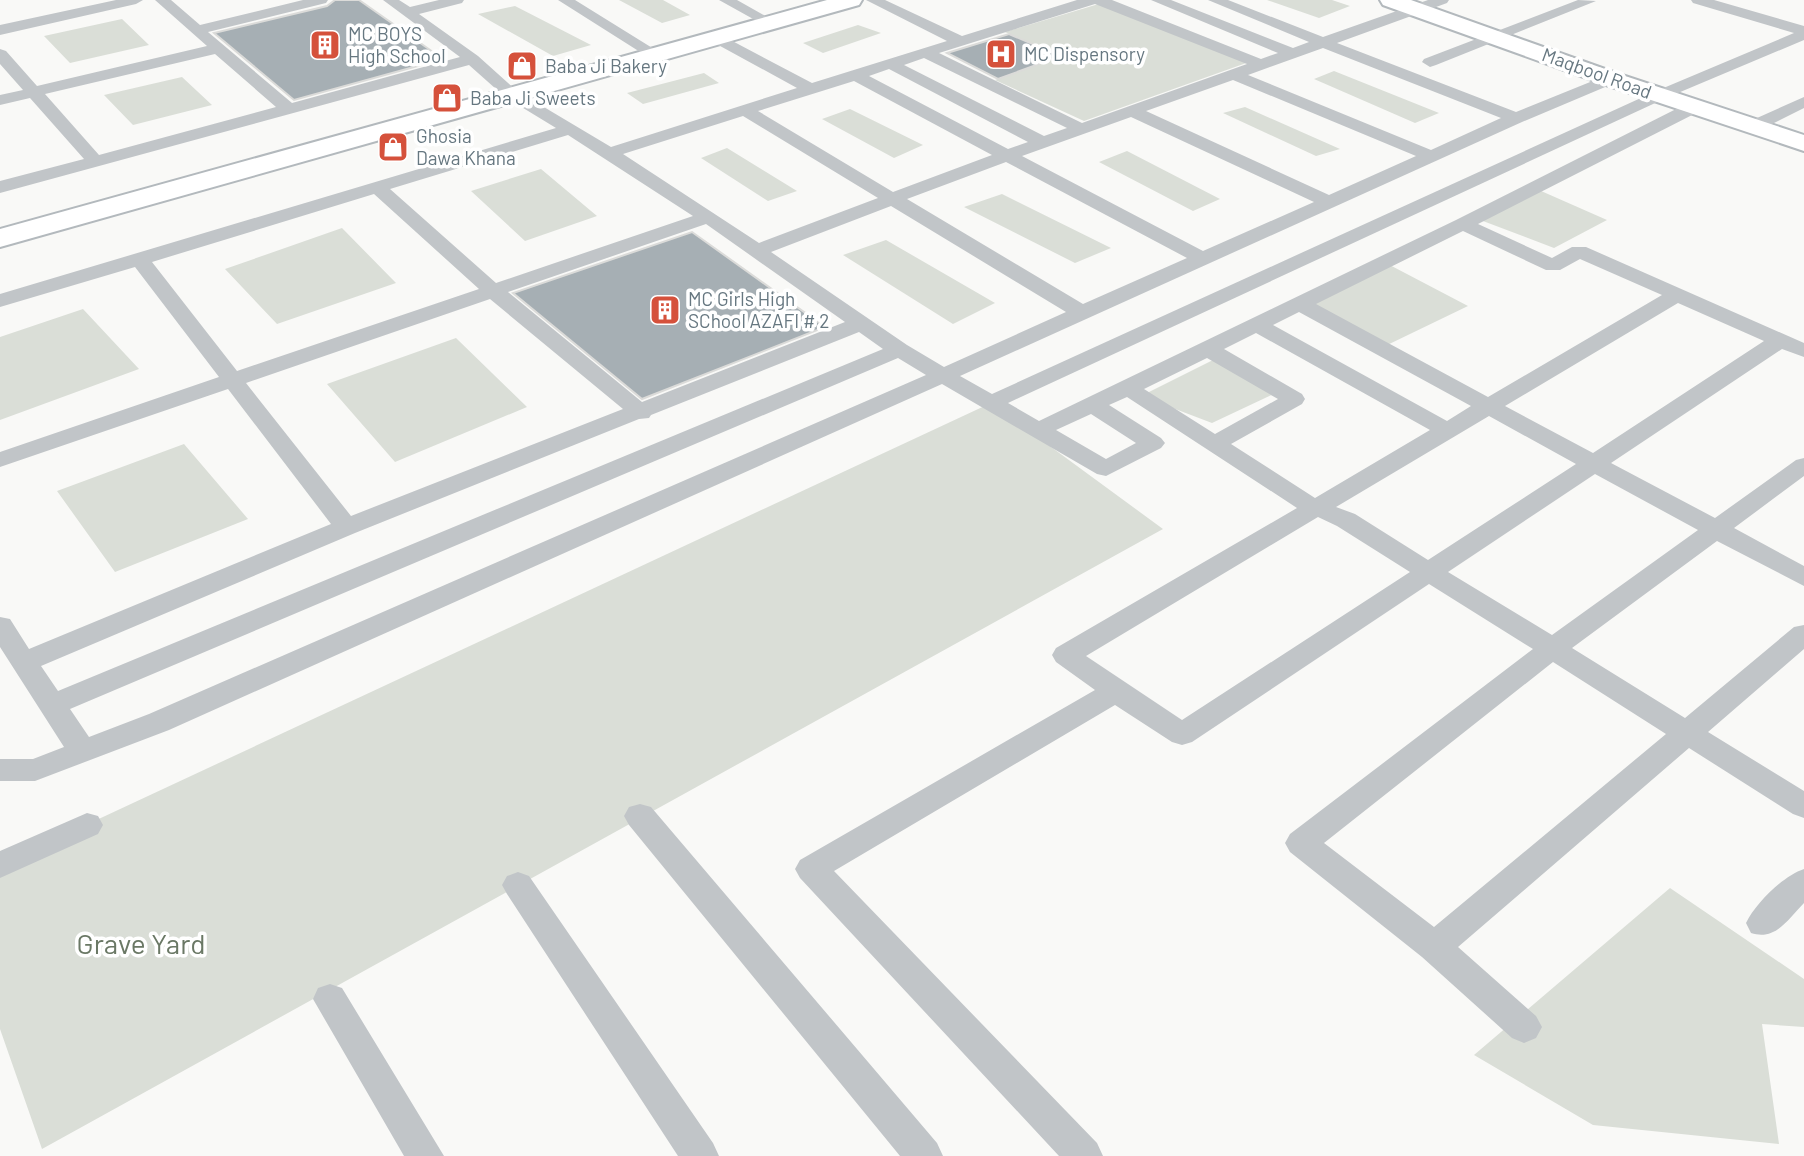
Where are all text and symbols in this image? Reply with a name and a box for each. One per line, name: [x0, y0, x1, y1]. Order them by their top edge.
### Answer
place label: MC BOYS High School: [348, 22, 446, 67]
building icon: MC BOYS High School: [308, 28, 342, 62]
hospital icon: MC Dispensory: [984, 37, 1018, 71]
place label: MC Dispensory: [1024, 42, 1145, 65]
street label: Maqbool Road: [1539, 42, 1655, 103]
shop icon: Baba Ji Bakery: [505, 49, 539, 83]
place label: Baba Ji Bakery: [545, 54, 667, 77]
shop icon: Baba Ji Sweets: [430, 81, 464, 115]
place label: Baba Ji Sweets: [470, 86, 596, 109]
place label: Ghosia Dawa Khana: [416, 124, 516, 169]
shop icon: Ghosia Dawa Khana: [376, 130, 410, 164]
place label: MC Girls High SChool AZAFI # 2: [688, 287, 830, 332]
building icon: MC Girls High SChool AZAFI # 2: [648, 293, 682, 327]
park label: Grave Yard: [76, 926, 206, 960]

